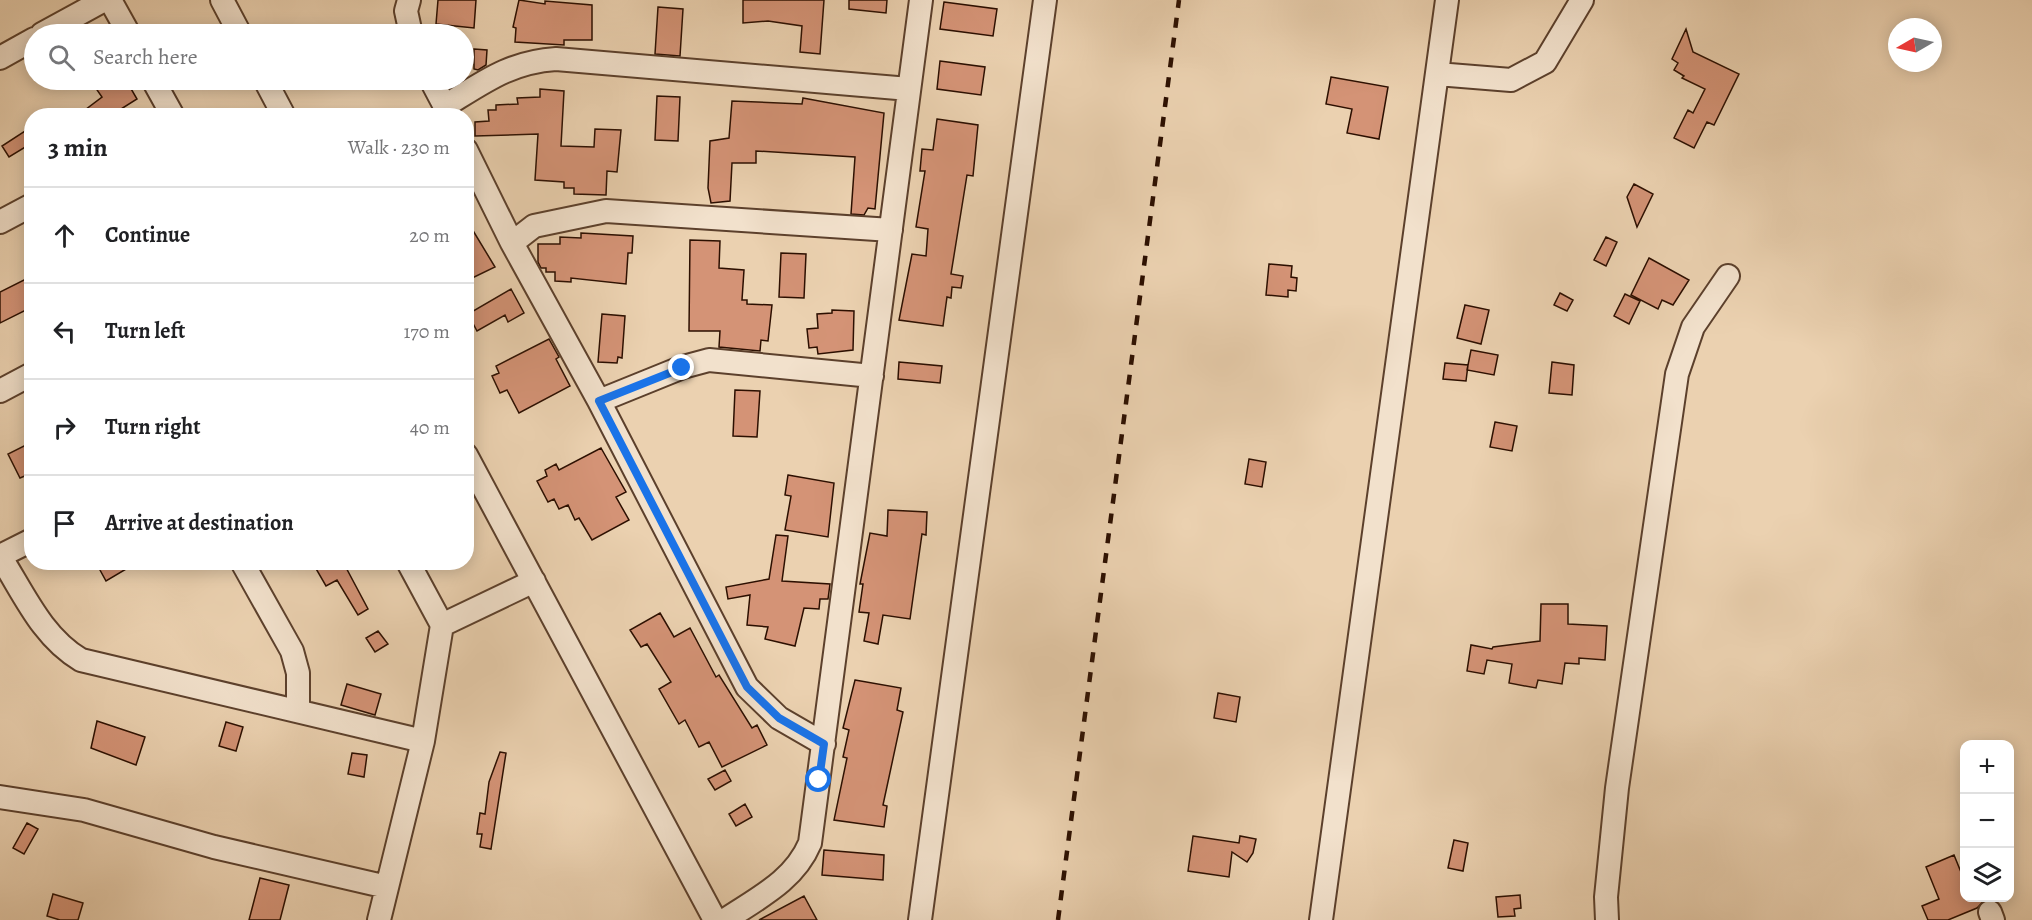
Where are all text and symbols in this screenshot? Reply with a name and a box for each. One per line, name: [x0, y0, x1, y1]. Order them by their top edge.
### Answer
north arrow: [1888, 18, 1942, 72]
search box: [24, 24, 474, 90]
icon: search: [45, 41, 78, 74]
text: Search here: [93, 42, 198, 72]
text: 3 min: [48, 130, 108, 165]
text: Walk · 230 m: [348, 134, 450, 161]
icon: ahead: [48, 219, 81, 252]
text: Continue: [105, 220, 190, 250]
text: 20 m: [409, 222, 450, 249]
icon: left: [48, 315, 81, 348]
text: Turn left: [105, 316, 185, 346]
text: 170 m: [404, 318, 450, 345]
route end: [668, 354, 694, 380]
icon: right: [48, 411, 81, 444]
text: Turn right: [105, 412, 201, 442]
text: 40 m: [410, 414, 450, 441]
icon: arrive: [48, 507, 81, 540]
text: Arrive at destination: [105, 508, 294, 538]
map controls: [1960, 740, 2014, 902]
button: +: [1960, 740, 2014, 794]
route start: [805, 766, 831, 792]
button: −: [1960, 794, 2014, 848]
button: layers: [1960, 848, 2014, 902]

